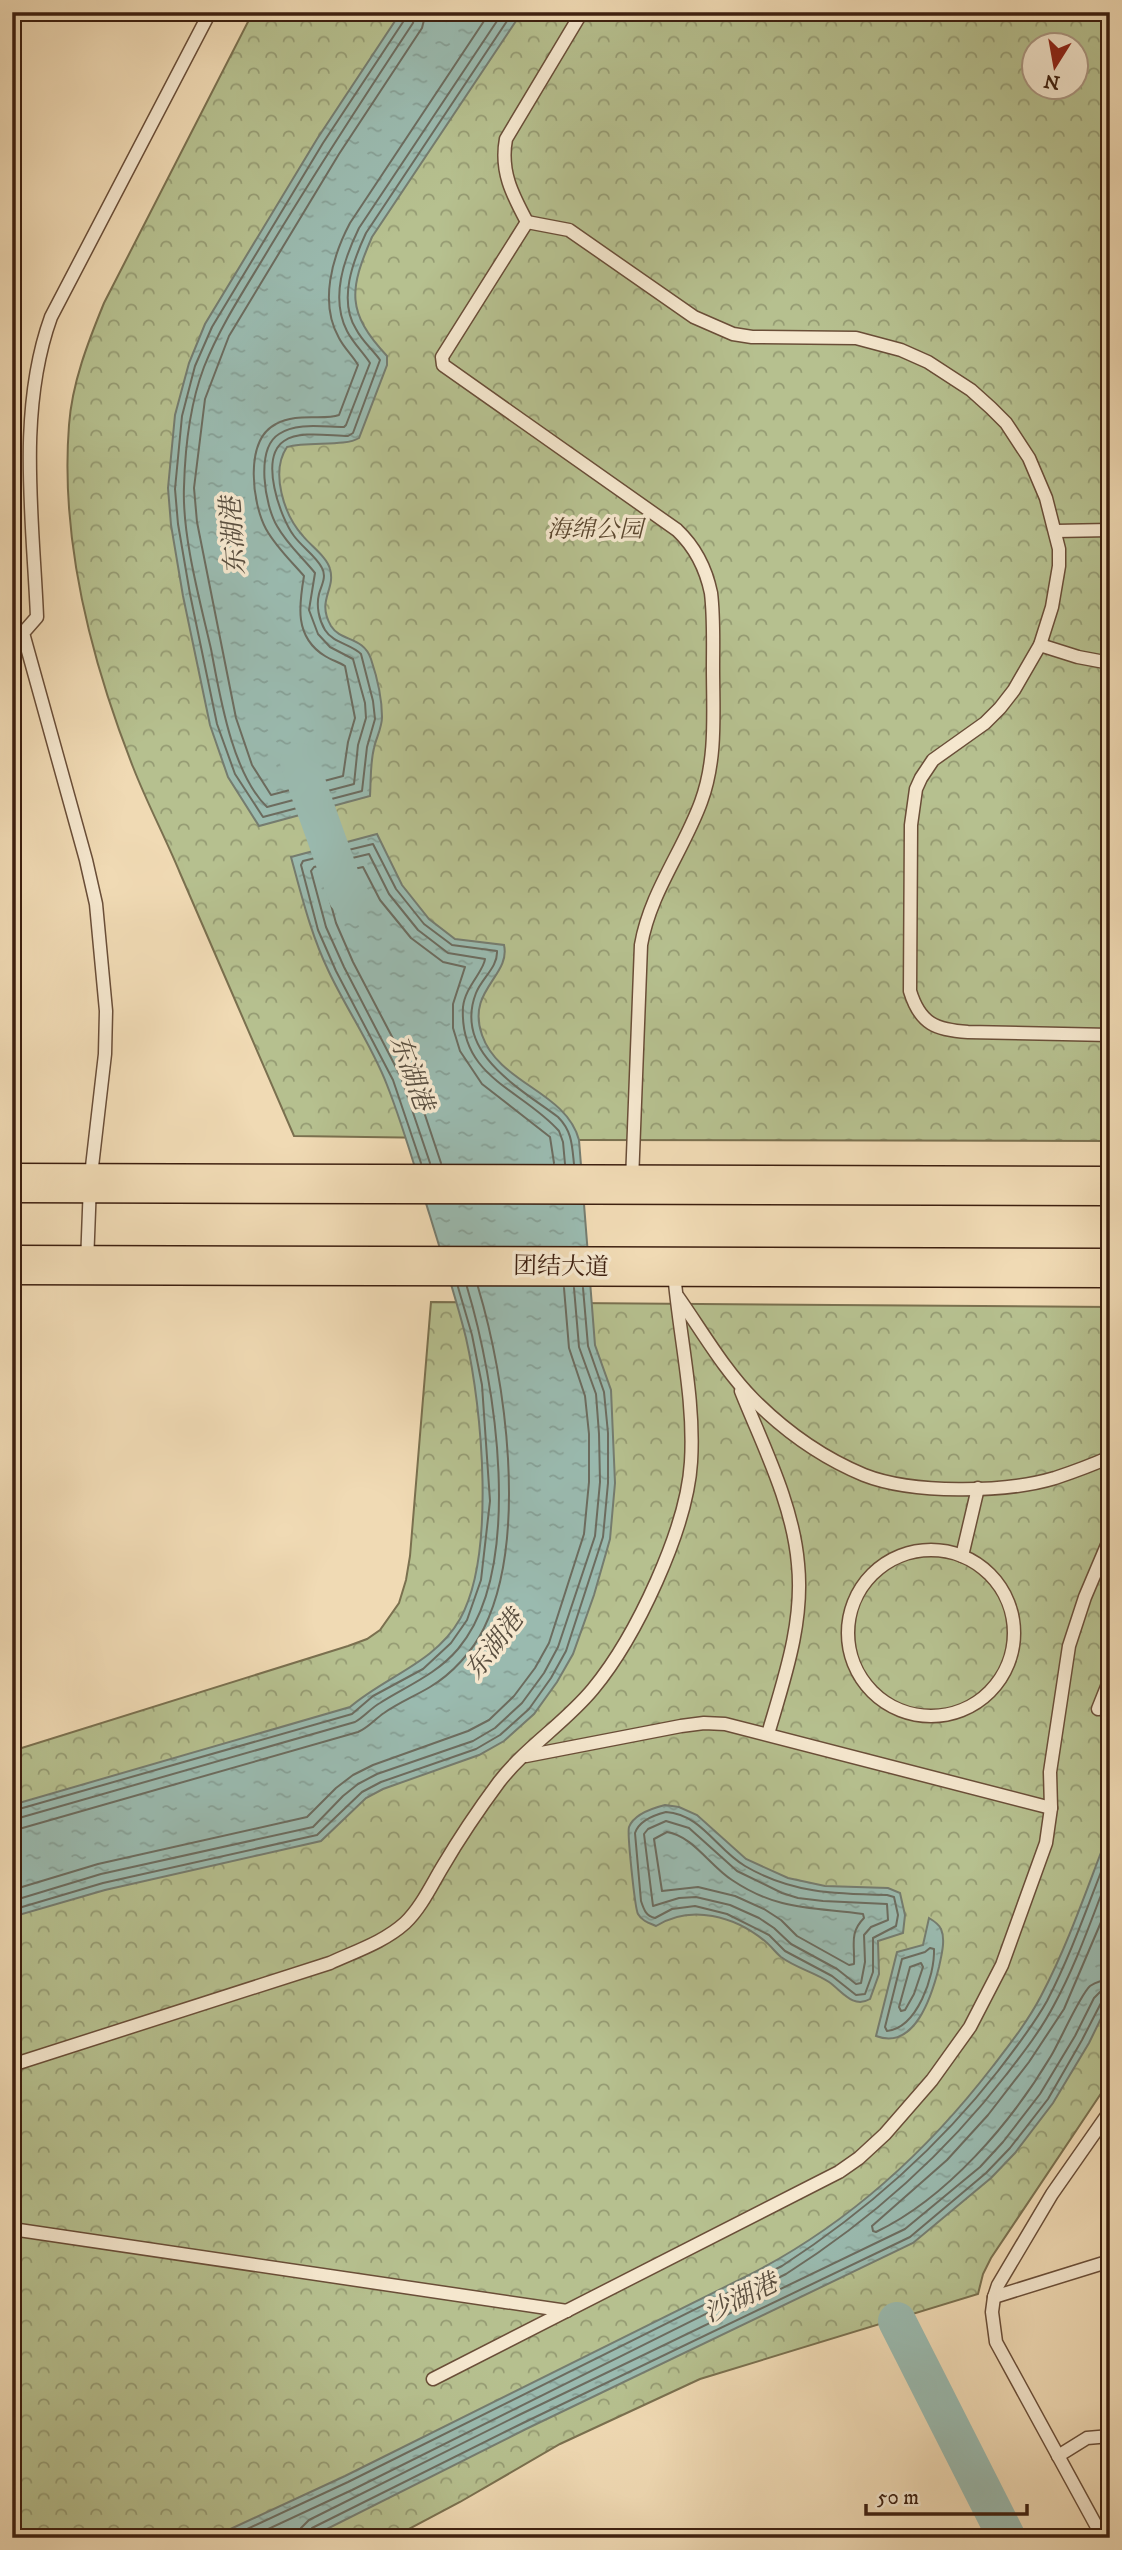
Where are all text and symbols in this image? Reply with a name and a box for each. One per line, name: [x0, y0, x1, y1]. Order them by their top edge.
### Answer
north arrow: [1020, 32, 1090, 102]
text: N: [1042, 68, 1062, 94]
water label: 东湖港: [215, 493, 253, 576]
park label: 海绵公园: [547, 515, 647, 545]
water label: 东湖港: [382, 1031, 441, 1118]
street label: 团结大道: [513, 1251, 609, 1283]
water label: 东湖港: [458, 1602, 533, 1686]
water label: 沙湖港: [699, 2266, 786, 2331]
scale bar: [866, 2473, 1028, 2517]
text: 50 m: [877, 2485, 919, 2511]

